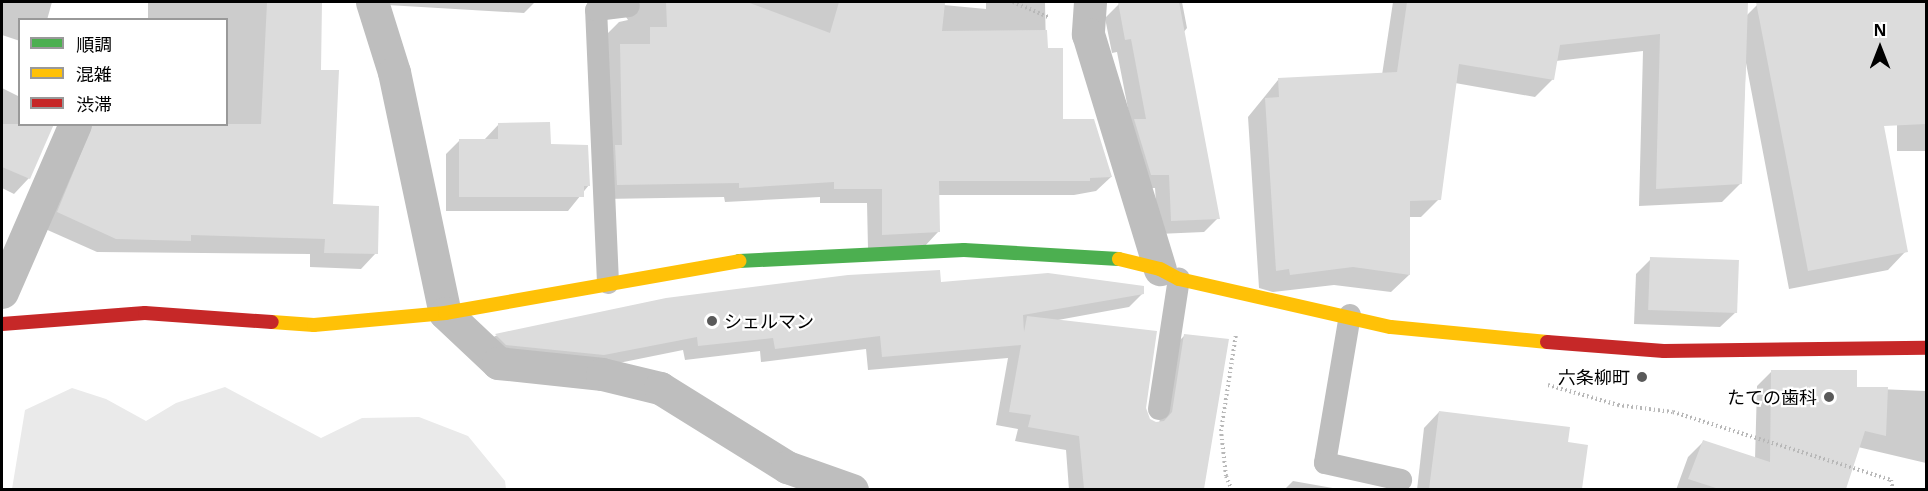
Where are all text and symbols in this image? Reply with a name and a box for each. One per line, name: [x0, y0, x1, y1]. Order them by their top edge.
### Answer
legend: [18, 18, 228, 126]
north arrow: [1850, 18, 1910, 78]
text: N: [1873, 19, 1887, 41]
text: 順調: [76, 32, 112, 56]
text: 混雑: [76, 62, 112, 86]
text: 渋滞: [76, 92, 112, 116]
place label: シェルマン: [724, 310, 814, 332]
marker: シェルマン: [705, 314, 719, 328]
place label: 六条柳町: [1558, 366, 1630, 388]
marker: 六条柳町: [1635, 370, 1649, 384]
place label: たての歯科: [1727, 386, 1817, 408]
marker: たての歯科: [1822, 390, 1836, 404]

